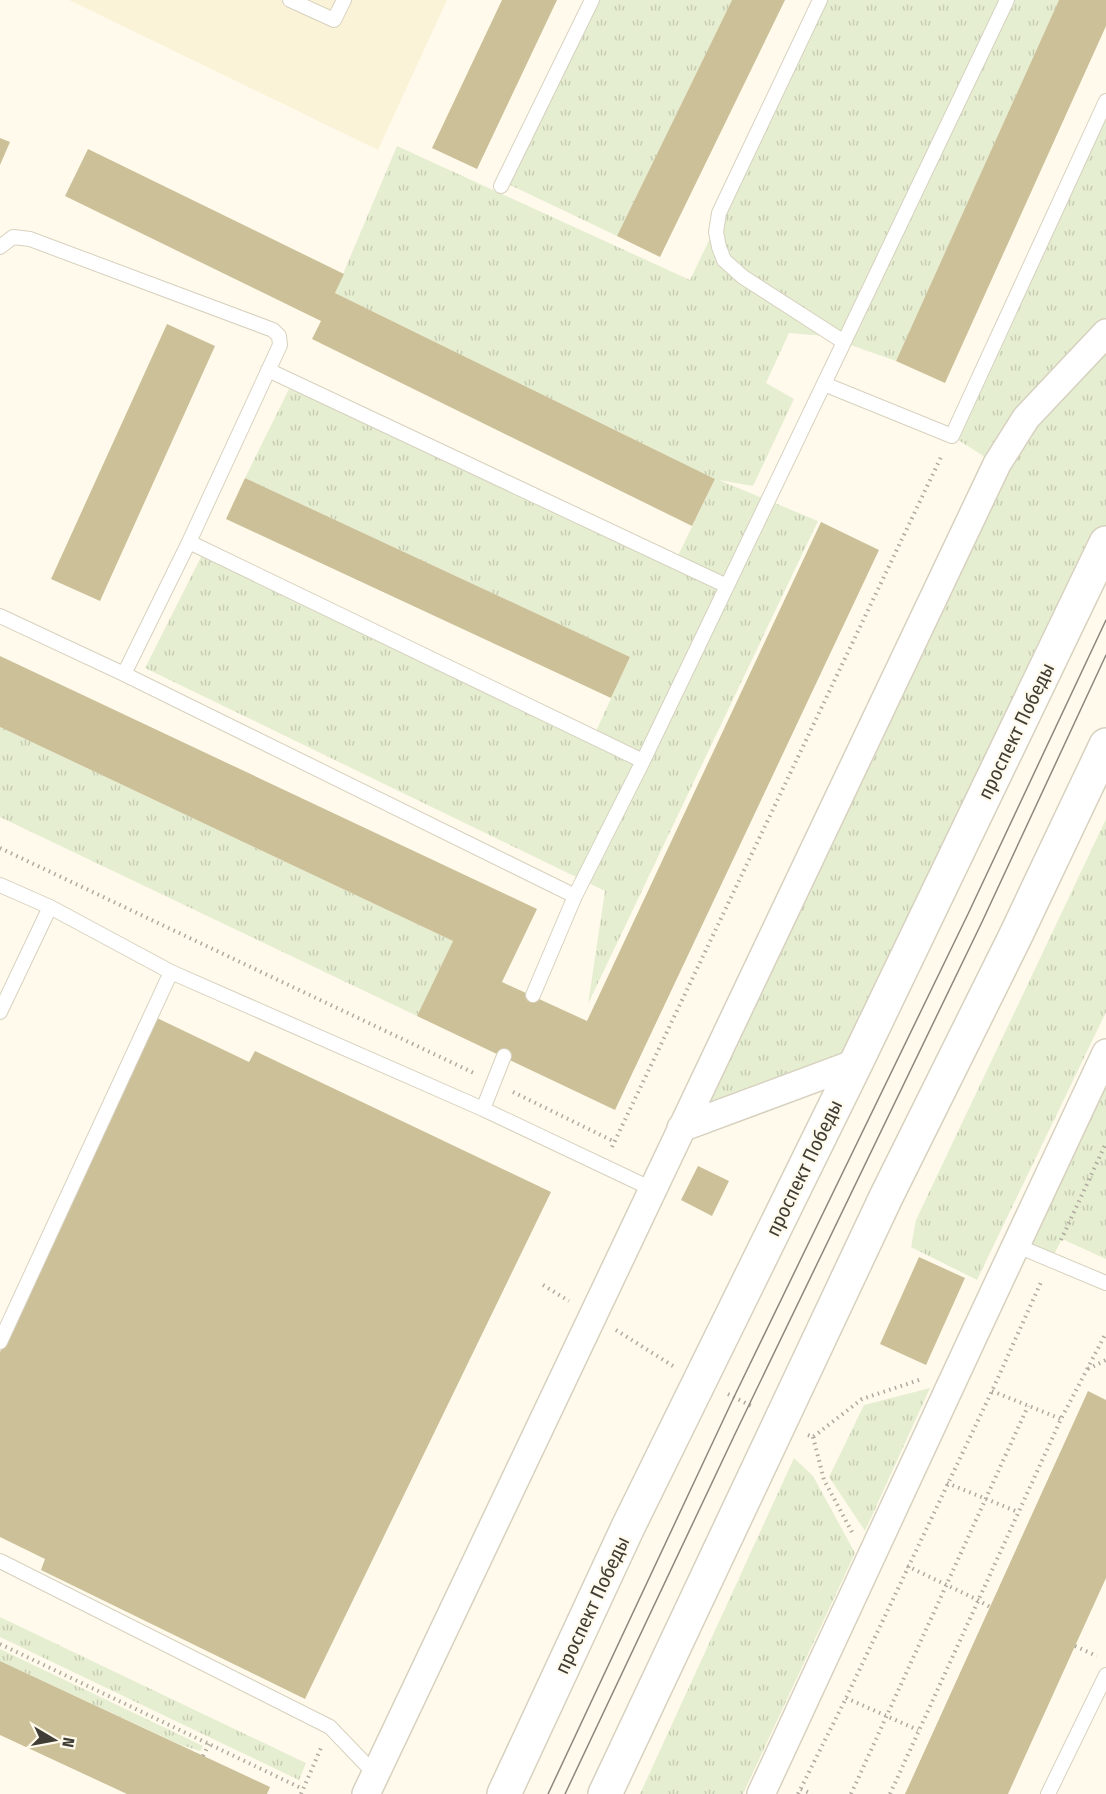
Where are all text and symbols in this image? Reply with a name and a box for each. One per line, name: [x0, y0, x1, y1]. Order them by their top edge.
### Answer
street label: проспект Победы: [973, 659, 1059, 803]
street label: проспект Победы: [761, 1096, 847, 1240]
street label: проспект Победы: [550, 1532, 634, 1678]
north arrow: [24, 1710, 84, 1770]
text: N: [58, 1736, 78, 1749]

